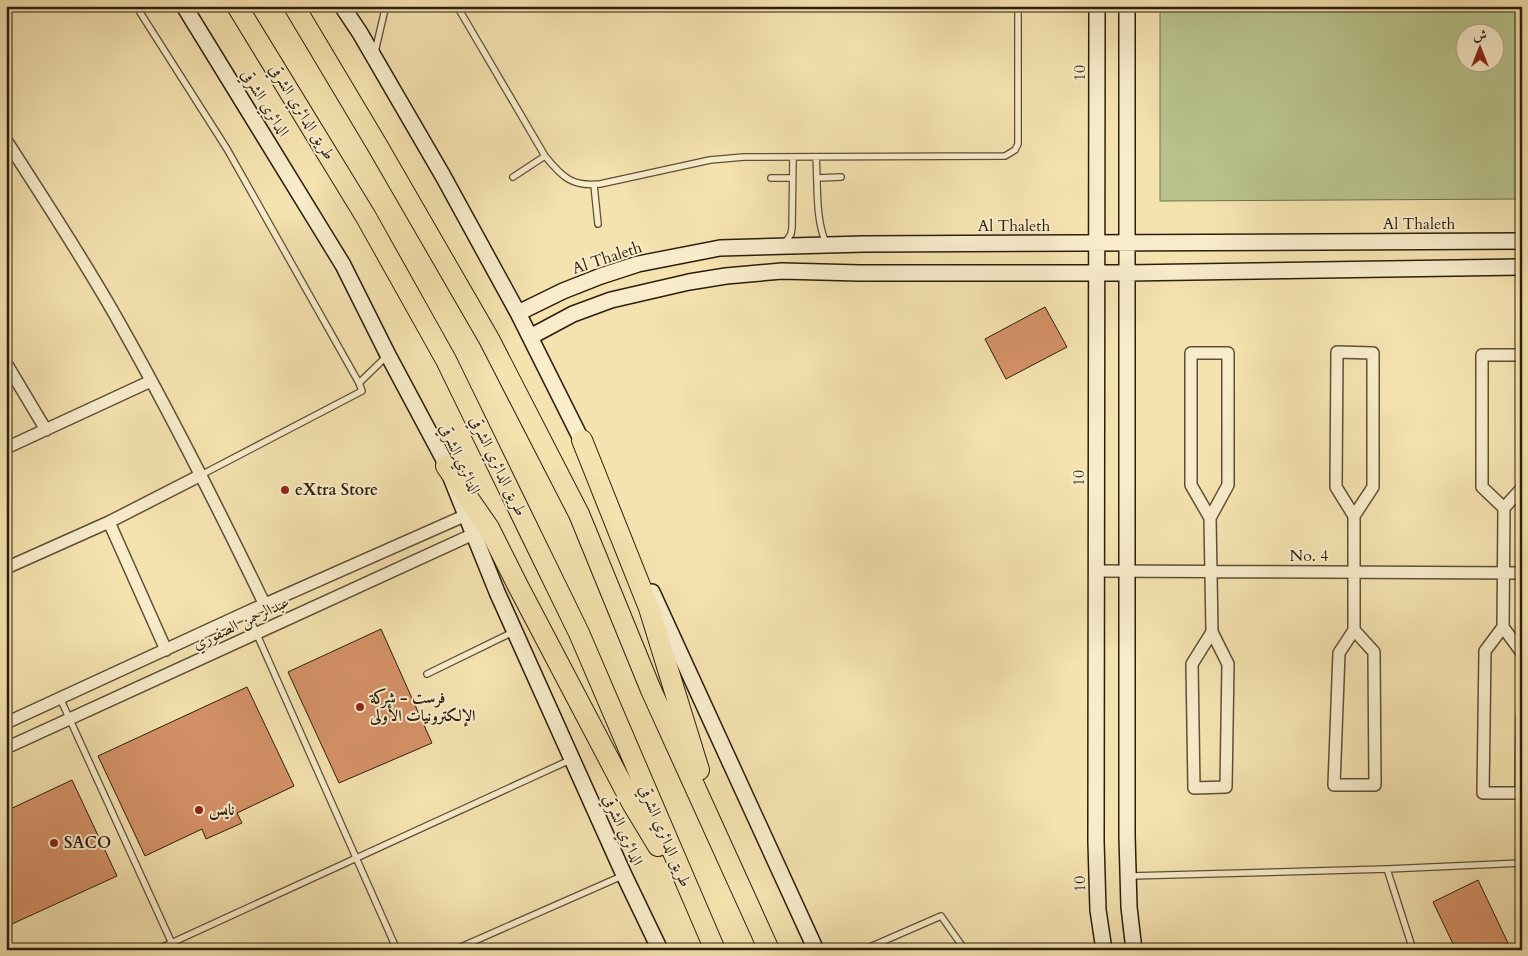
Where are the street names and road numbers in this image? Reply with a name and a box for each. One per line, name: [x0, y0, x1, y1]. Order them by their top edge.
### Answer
street label: طريق الدائري الشرقي: [263, 60, 340, 165]
street label: الدائري الشرقي: [235, 65, 294, 141]
street label: 10: [1069, 65, 1091, 81]
street label: Al Thaleth: [1383, 213, 1455, 235]
street label: Al Thaleth: [978, 215, 1050, 237]
street label: Al Thaleth: [569, 236, 645, 280]
street label: طريق الدائري الشرقي: [463, 412, 532, 520]
street label: الدائري الشرقي: [433, 420, 486, 498]
street label: 10: [1068, 470, 1090, 486]
street label: No. 4: [1290, 545, 1328, 567]
street label: عبدالرحمن الصفوري: [189, 591, 293, 656]
street label: طريق الدائري الشرقي: [633, 781, 696, 891]
street label: الدائري الشرقي: [597, 791, 648, 869]
street label: 10: [1069, 875, 1091, 893]

